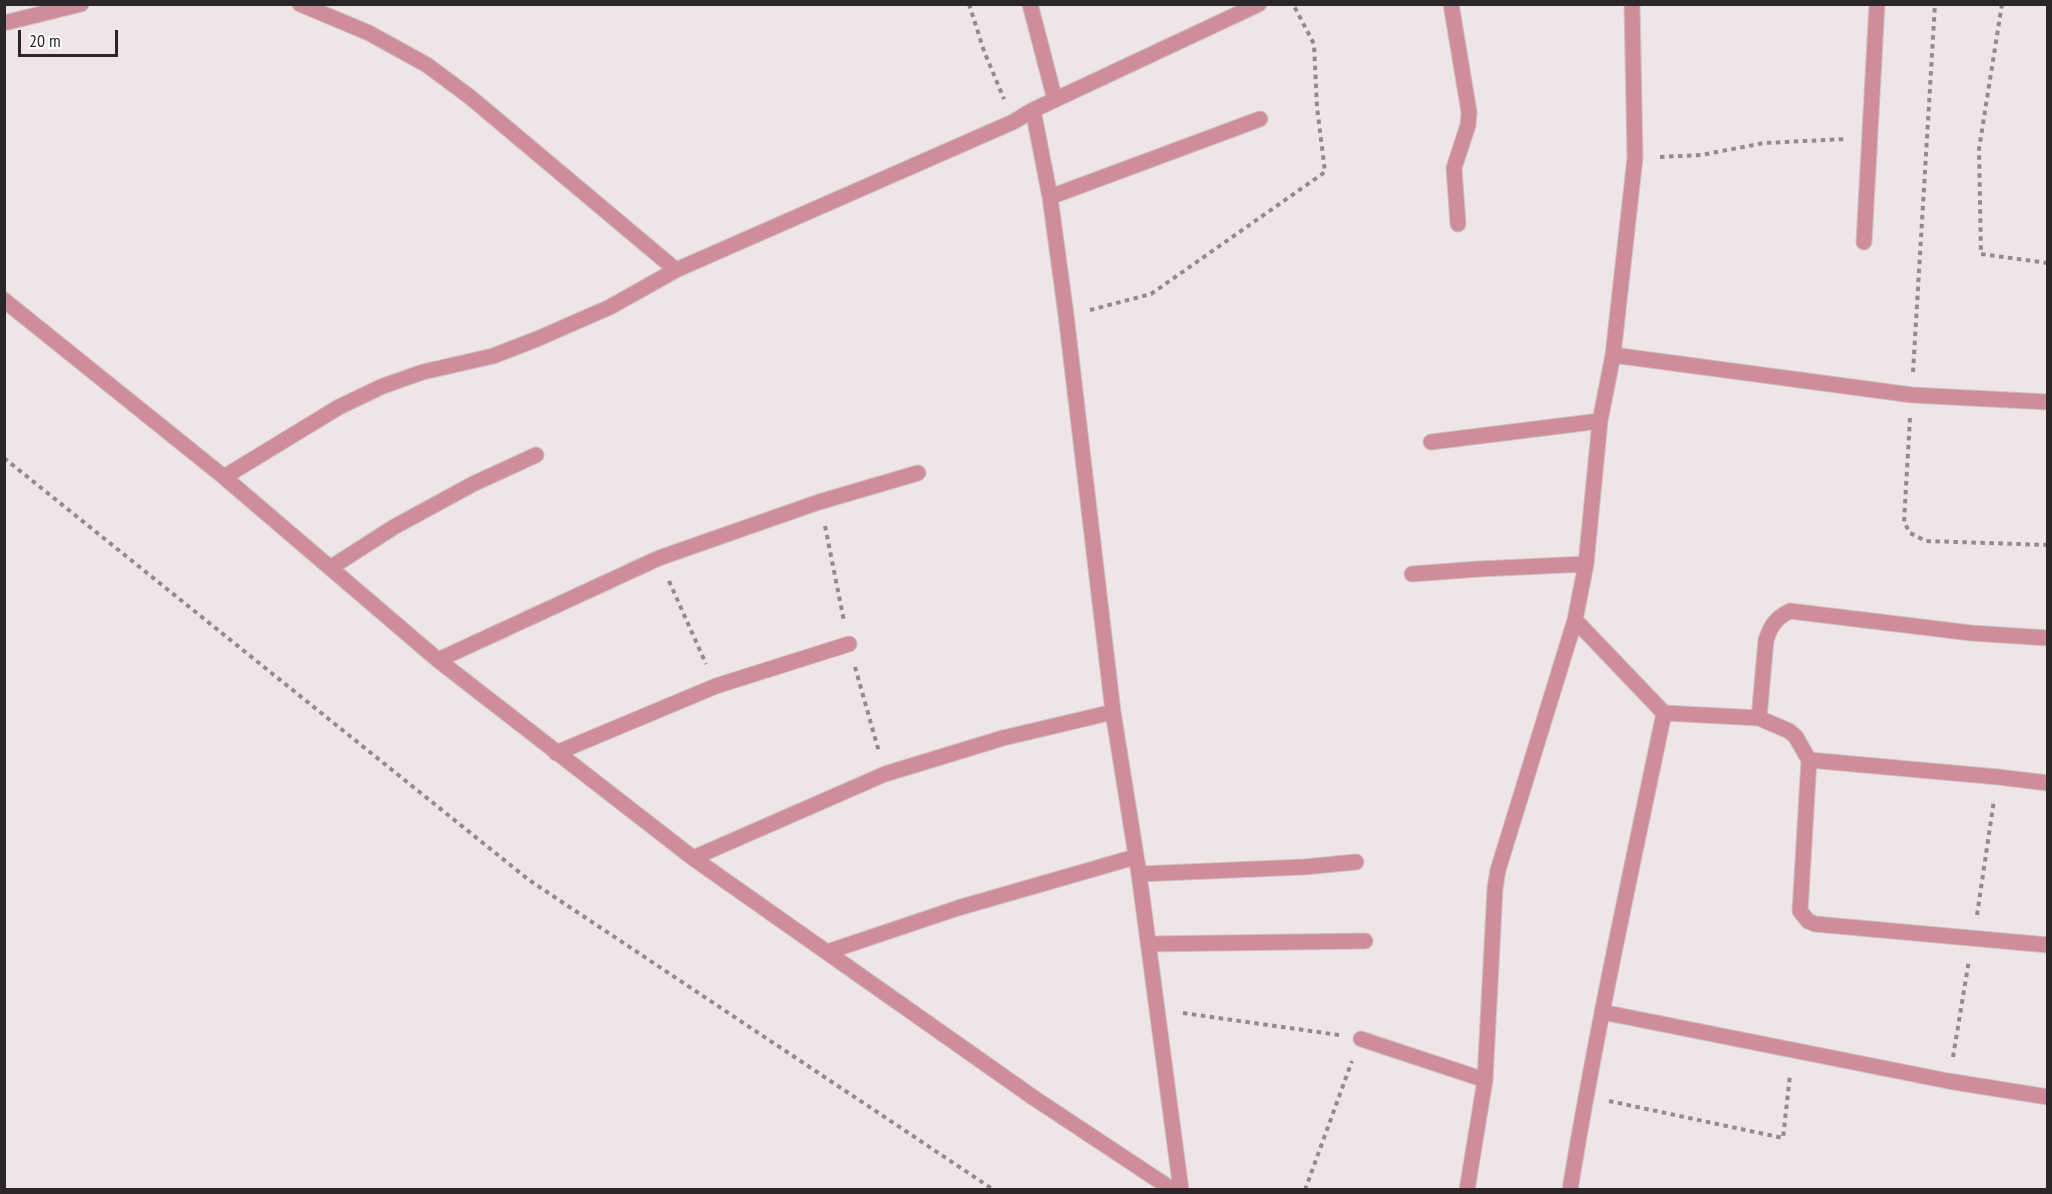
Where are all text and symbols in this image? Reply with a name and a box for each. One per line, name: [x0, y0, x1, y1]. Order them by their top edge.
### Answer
scale bar: [21, 18, 122, 56]
text: 20 m: [29, 29, 61, 52]

